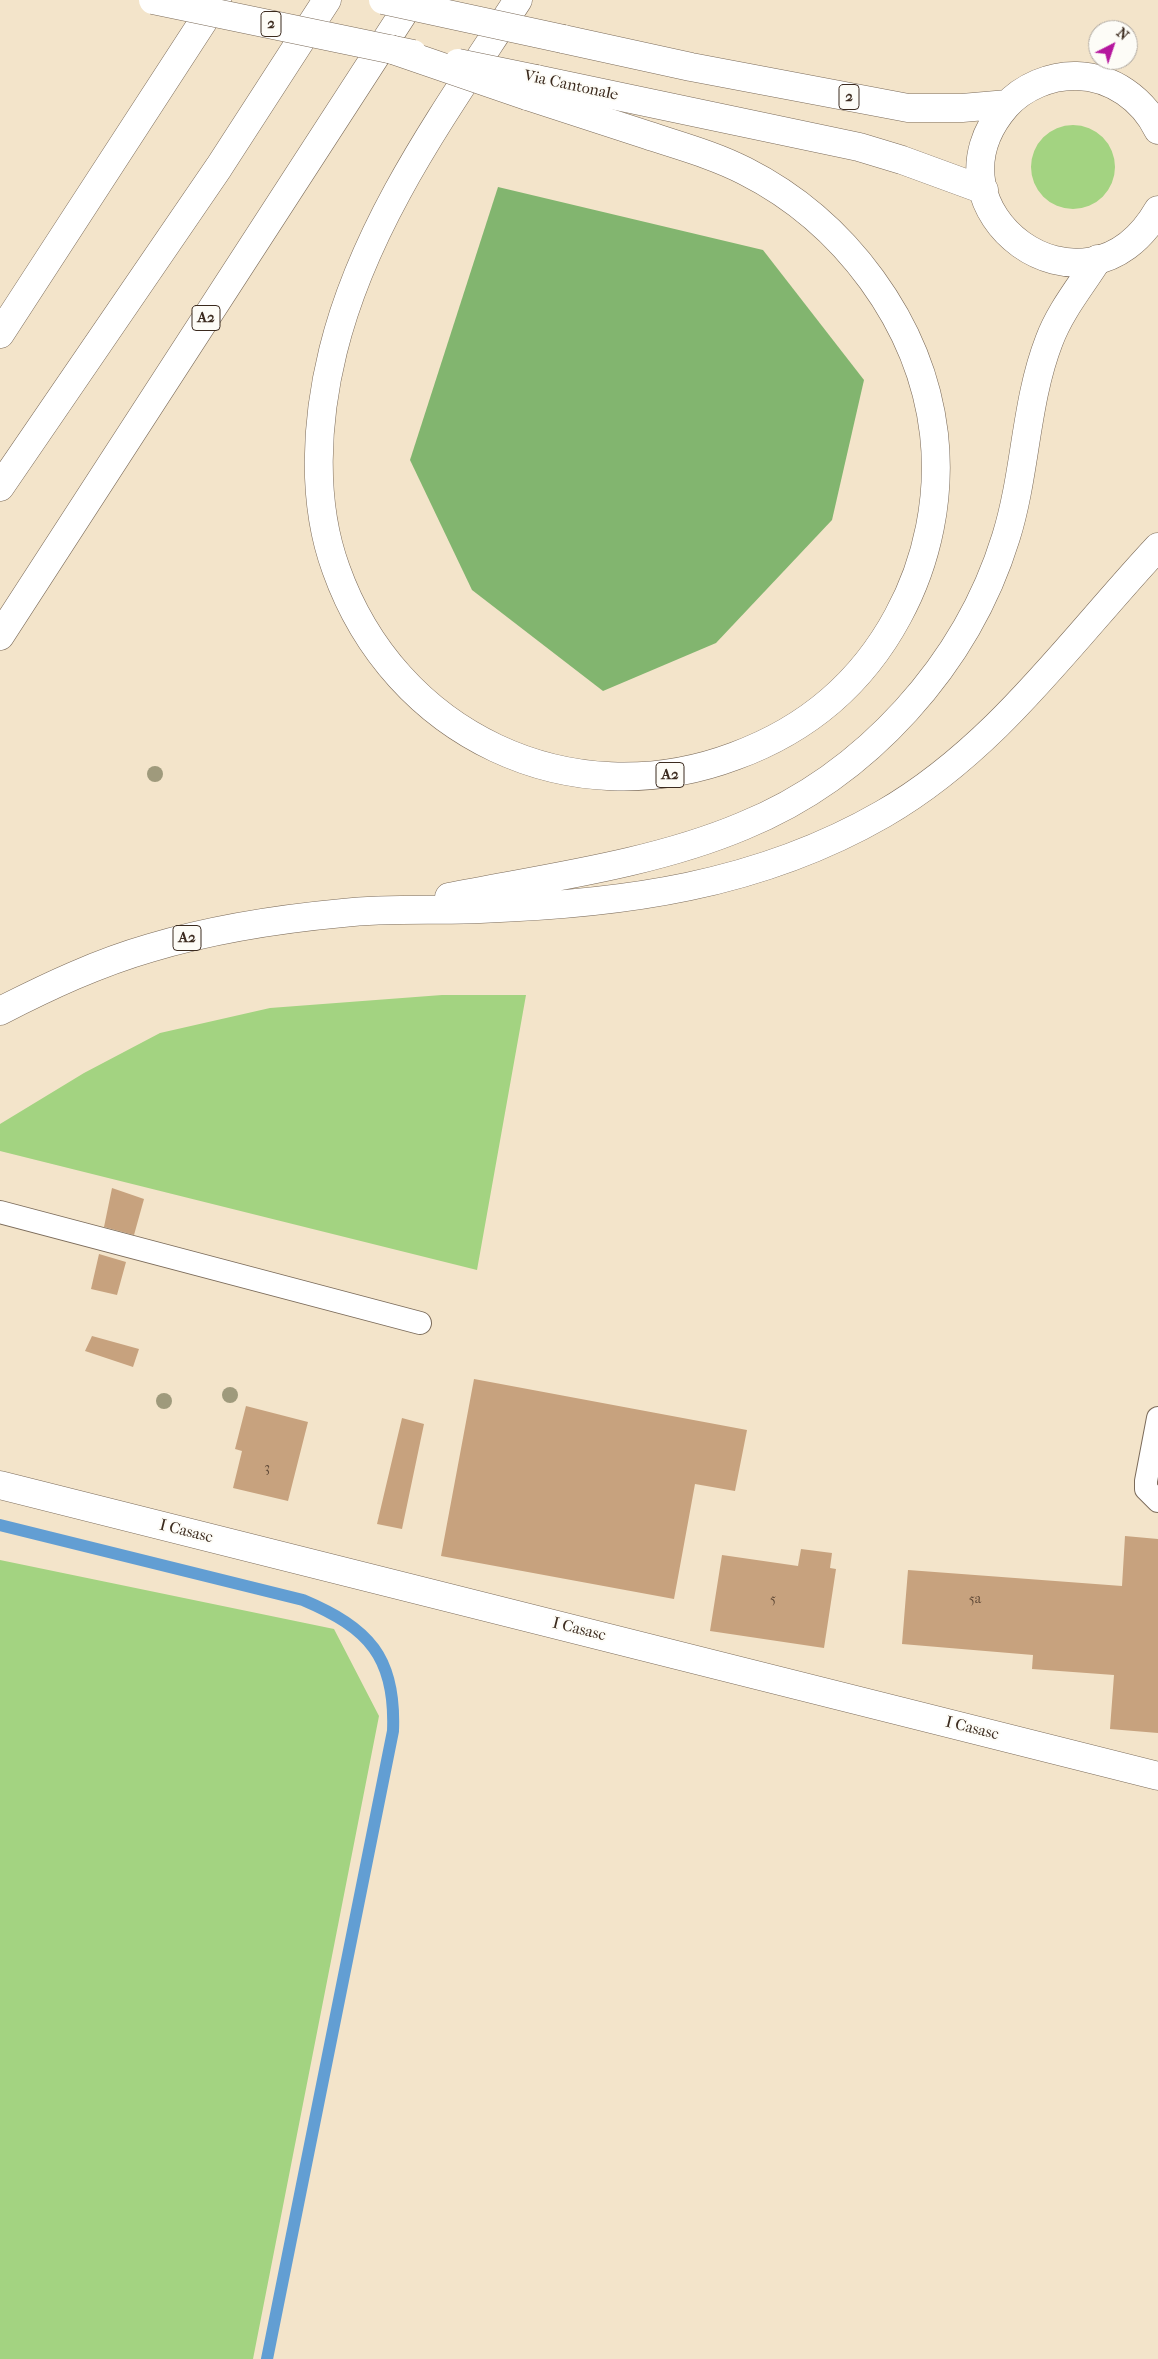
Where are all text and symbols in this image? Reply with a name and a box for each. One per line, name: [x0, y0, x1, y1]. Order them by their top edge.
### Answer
road number: 2: [261, 12, 281, 36]
north arrow: [1088, 20, 1138, 70]
text: N: [1113, 24, 1132, 44]
street label: Via Cantonale: [522, 67, 620, 105]
road number: 2: [839, 84, 859, 110]
road number: A2: [192, 306, 220, 330]
road number: A2: [656, 762, 684, 788]
road number: A2: [173, 926, 201, 950]
house number: 3: [264, 1461, 270, 1477]
street label: I Casasc: [157, 1516, 215, 1548]
house number: 5: [770, 1592, 776, 1608]
house number: 5a: [969, 1592, 981, 1608]
street label: I Casasc: [550, 1614, 608, 1646]
street label: I Casasc: [943, 1713, 1001, 1745]

